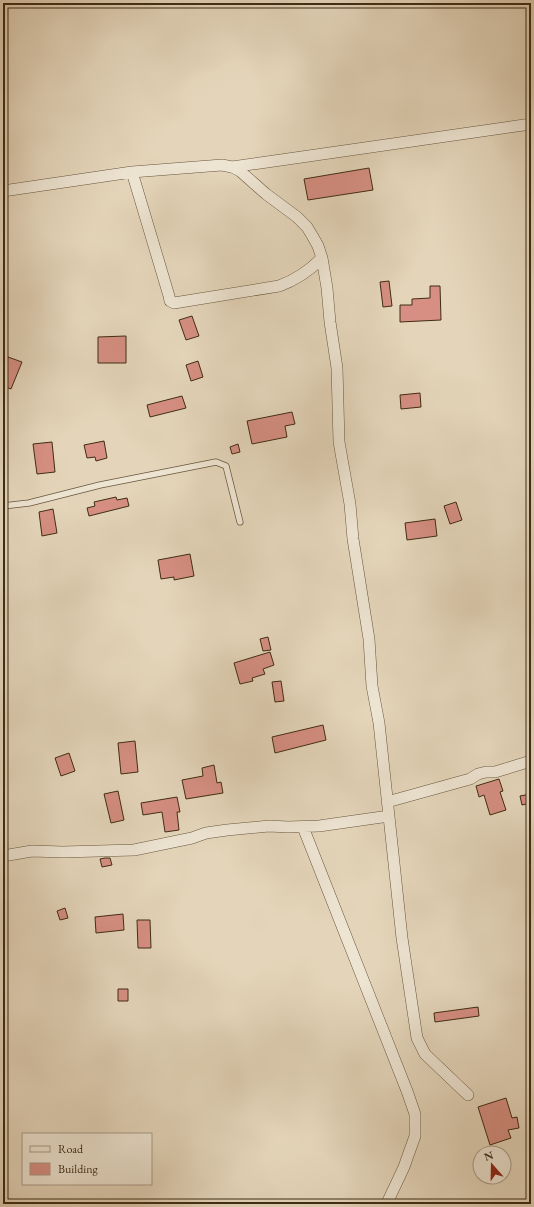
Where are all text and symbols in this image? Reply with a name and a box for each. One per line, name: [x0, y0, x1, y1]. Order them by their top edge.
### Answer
legend: [22, 1133, 152, 1185]
text: Road: [58, 1141, 84, 1157]
north arrow: [472, 1145, 512, 1185]
text: N: [482, 1147, 495, 1164]
text: Building: [58, 1161, 99, 1177]

